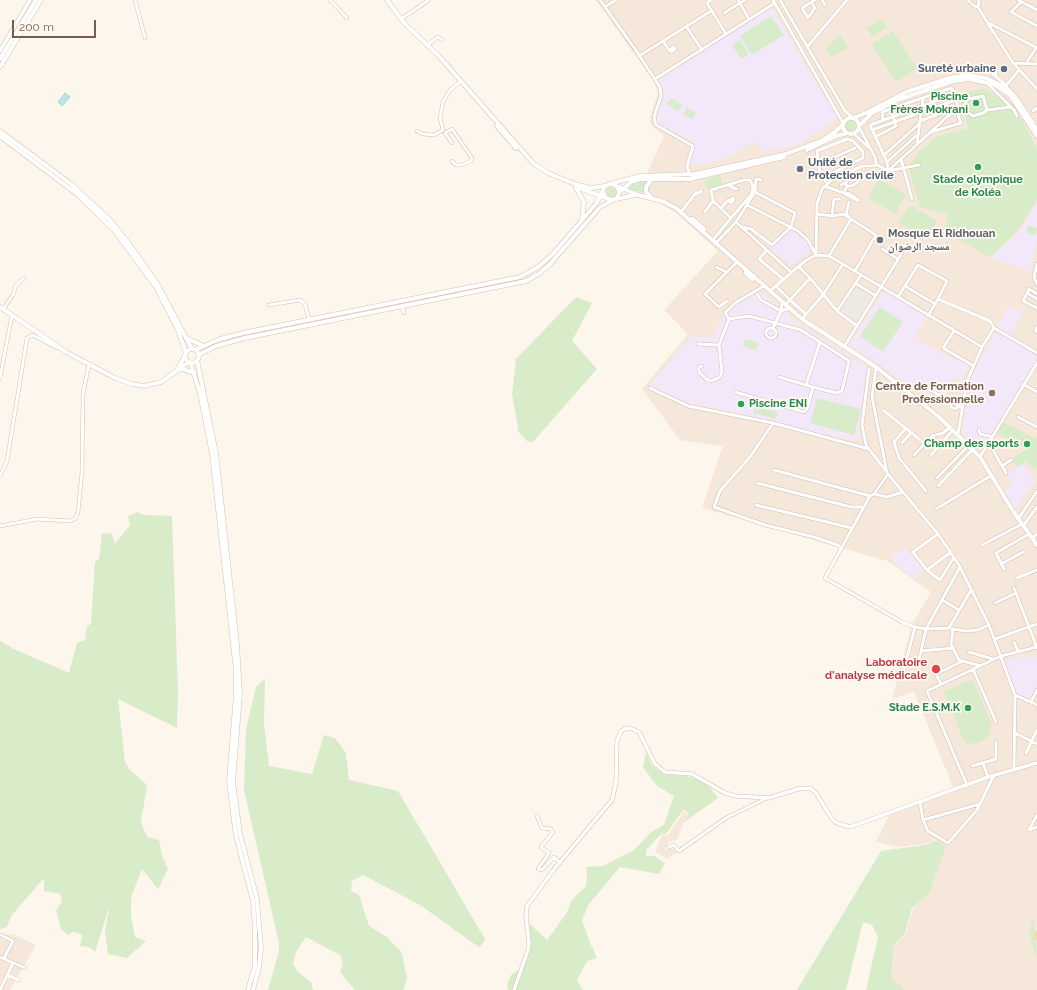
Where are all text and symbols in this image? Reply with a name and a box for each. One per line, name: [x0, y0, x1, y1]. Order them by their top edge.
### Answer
scale bar: [14, 12, 98, 38]
text: 200 m: [19, 20, 54, 34]
place label: Sureté urbaine: [918, 62, 996, 76]
marker: Sureté urbaine: [999, 64, 1009, 74]
place label: Piscine Frères Mokrani: [890, 90, 968, 116]
marker: Piscine Frères Mokrani: [971, 98, 981, 108]
place label: Unité de Protection civile: [808, 156, 893, 182]
marker: Stade olympique de Koléa: [973, 162, 983, 172]
marker: Unité de Protection civile: [795, 164, 805, 174]
place label: Stade olympique de Koléa: [933, 173, 1023, 199]
place label: Mosque El Ridhouan مسجد الرضوان: [888, 227, 995, 253]
marker: Mosque El Ridhouan مسجد الرضوان: [875, 235, 885, 245]
place label: Centre de Formation Professionnelle: [876, 380, 984, 406]
marker: Centre de Formation Professionnelle: [987, 388, 997, 398]
place label: Piscine ENI: [749, 397, 807, 411]
marker: Piscine ENI: [736, 399, 746, 409]
place label: Champ des sports: [924, 437, 1019, 451]
marker: Champ des sports: [1022, 439, 1032, 449]
place label: Laboratoire d'analyse médicale: [825, 656, 927, 682]
marker: Laboratoire d'analyse médicale: [930, 663, 942, 675]
place label: Stade E.S.M.K: [889, 701, 960, 715]
marker: Stade E.S.M.K: [963, 703, 973, 713]

